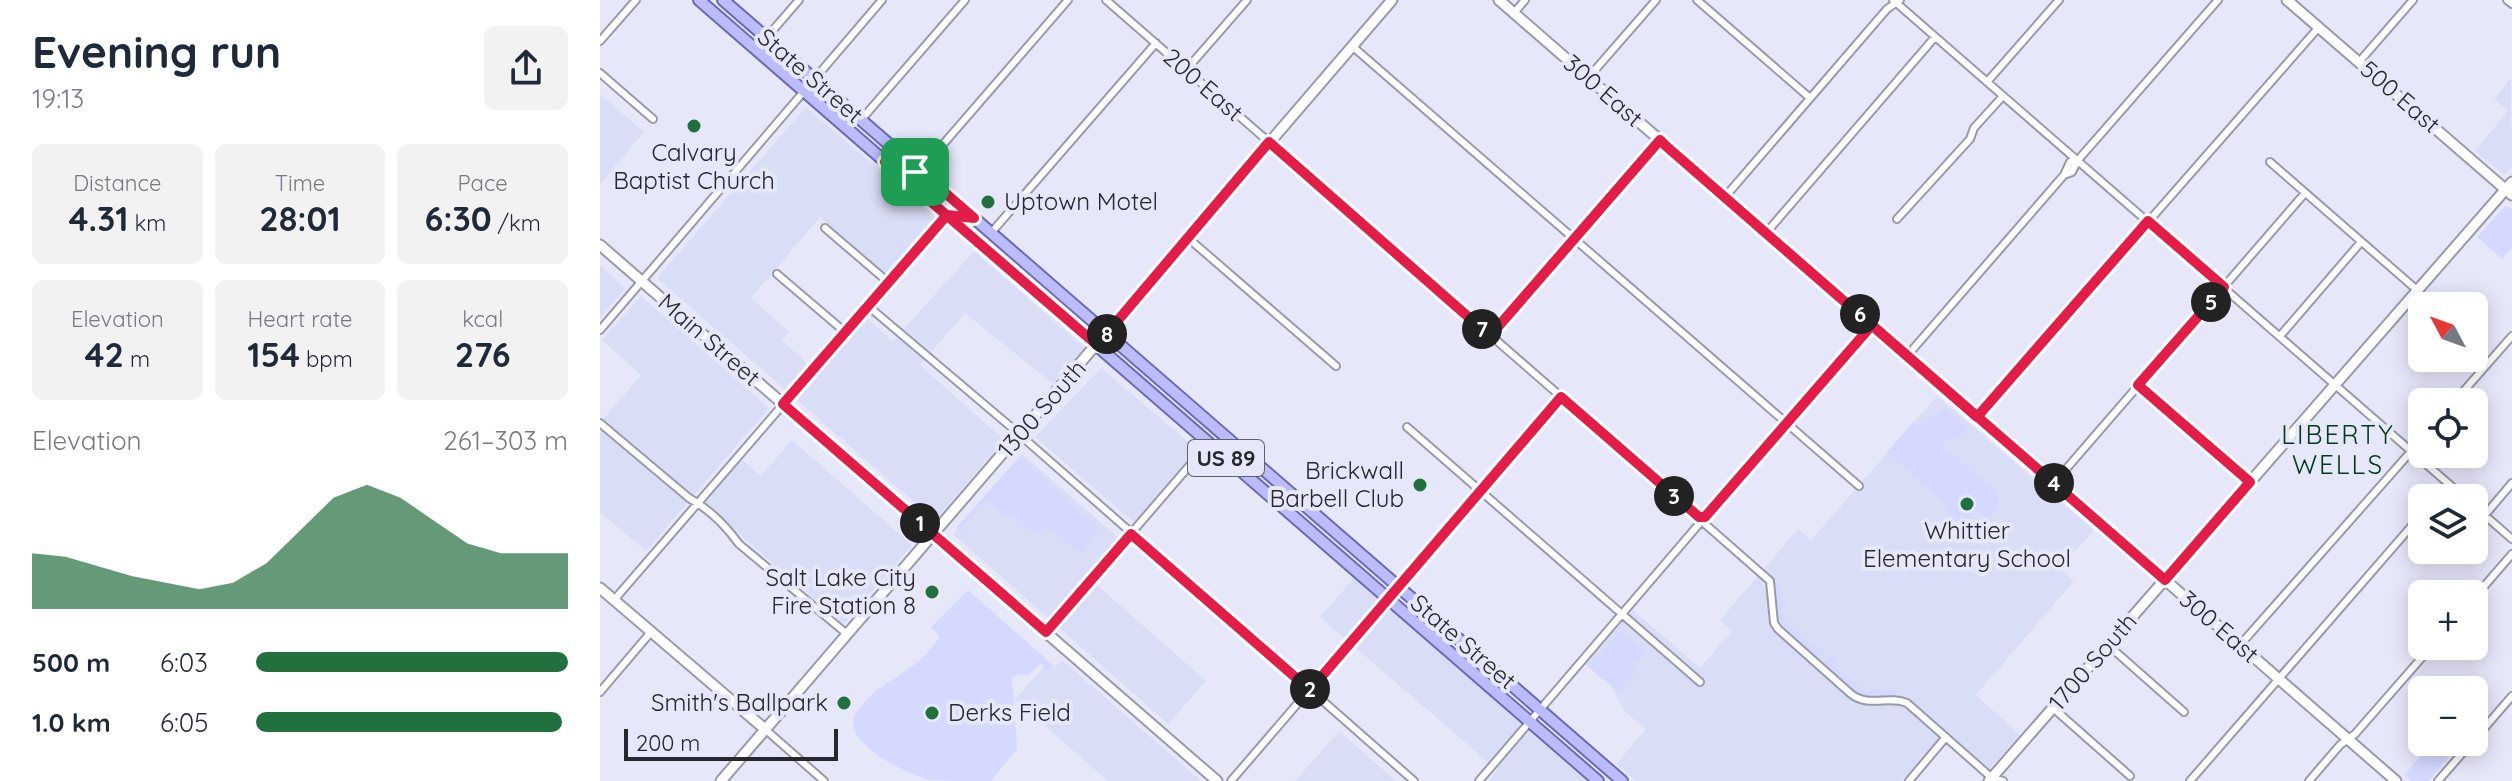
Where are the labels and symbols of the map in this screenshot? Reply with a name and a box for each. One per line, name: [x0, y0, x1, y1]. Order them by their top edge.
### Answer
street label: State Street: [752, 21, 870, 129]
street label: 200 East: [1158, 41, 1250, 127]
street label: 300 East: [1558, 48, 1649, 133]
street label: 500 East: [2355, 54, 2447, 139]
marker: Calvary Baptist Church: [685, 117, 703, 135]
place label: Calvary Baptist Church: [613, 137, 775, 195]
pin: [881, 138, 949, 206]
place label: Uptown Motel: [1004, 186, 1158, 216]
marker: Uptown Motel: [979, 193, 997, 211]
pin: 5: [2191, 282, 2231, 322]
street label: Main Street: [652, 287, 767, 392]
north arrow: [2408, 292, 2488, 372]
pin: 6: [1840, 294, 1880, 334]
pin: 7: [1462, 309, 1502, 349]
pin: 8: [1087, 314, 1127, 354]
street label: 1300 South: [991, 353, 1092, 463]
district label: LIBERTY WELLS: [2281, 418, 2395, 481]
road number: US 89: [1188, 440, 1264, 476]
place label: Brickwall Barbell Club: [1270, 455, 1404, 513]
pin: 4: [2034, 463, 2074, 503]
marker: Brickwall Barbell Club: [1411, 476, 1429, 494]
pin: 3: [1654, 476, 1694, 516]
marker: Whittier Elementary School: [1958, 495, 1976, 513]
pin: 1: [900, 503, 940, 543]
place label: Whittier Elementary School: [1863, 515, 2071, 573]
place label: Salt Lake City Fire Station 8: [766, 562, 916, 620]
marker: Salt Lake City Fire Station 8: [923, 583, 941, 601]
street label: 300 East: [2174, 584, 2265, 669]
street label: State Street: [1405, 587, 1523, 695]
street label: 1700 South: [2042, 606, 2143, 716]
pin: 2: [1290, 669, 1330, 709]
place label: Smith's Ballpark: [651, 687, 828, 717]
marker: Smith's Ballpark: [835, 694, 853, 712]
place label: Derks Field: [948, 697, 1071, 727]
marker: Derks Field: [923, 704, 941, 722]
scale bar: [624, 725, 838, 761]

